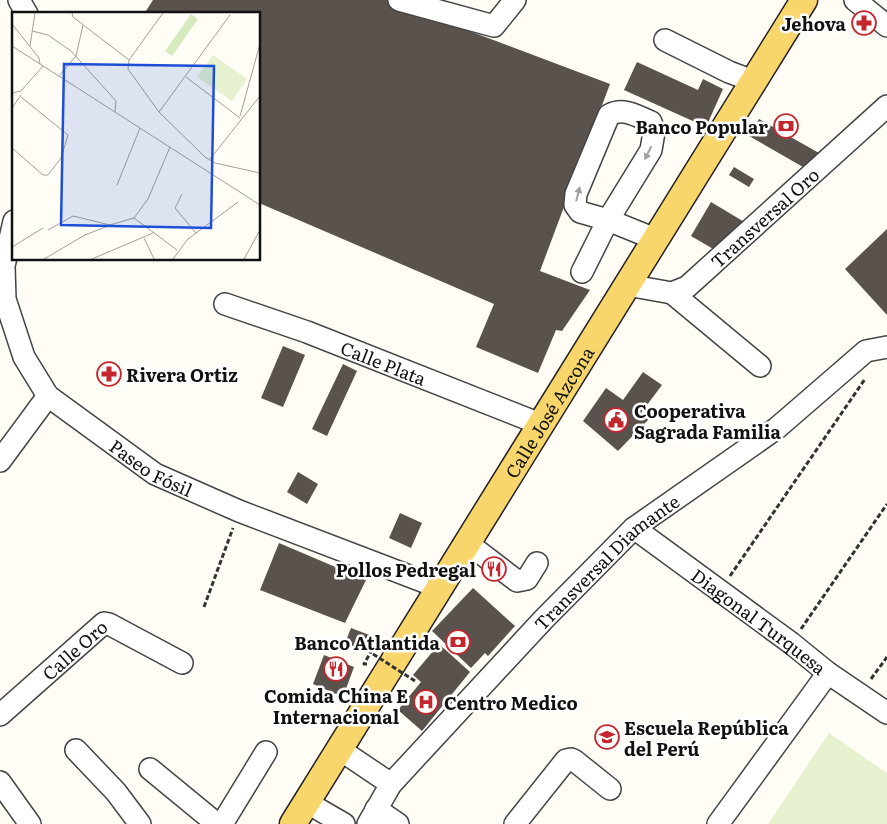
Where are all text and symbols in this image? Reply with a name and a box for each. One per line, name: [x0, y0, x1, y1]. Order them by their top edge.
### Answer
place label: Jehova: [782, 10, 847, 37]
pharmacy icon: Jehova: [851, 10, 877, 36]
inset map: [12, 12, 260, 260]
place label: Banco Popular: [635, 113, 768, 140]
bank icon: Banco Popular: [773, 113, 799, 139]
one-way arrow: [644, 146, 652, 160]
street label: Transversal Oro: [704, 161, 825, 274]
one-way arrow: [574, 186, 582, 202]
street label: Calle Plata: [337, 333, 431, 391]
street label: Calle José Azcona: [497, 340, 600, 483]
pharmacy icon: Rivera Ortiz: [96, 361, 122, 387]
place label: Rivera Ortiz: [126, 361, 238, 388]
place label: Cooperativa Sagrada Familia: [634, 397, 782, 445]
public building icon: Cooperativa Sagrada Familia: [603, 407, 629, 433]
street label: Paseo Fósil: [104, 432, 197, 503]
street label: Transversal Diamante: [527, 487, 684, 636]
place label: Pollos Pedregal: [336, 556, 476, 583]
restaurant icon: Pollos Pedregal: [481, 556, 507, 582]
street label: Diagonal Turquesa: [686, 561, 833, 681]
street label: Calle Oro: [35, 613, 113, 686]
place label: Banco Atlantida: [294, 629, 441, 656]
bank icon: Banco Atlantida: [445, 629, 471, 655]
restaurant icon: Comida China E Internacional: [323, 656, 349, 682]
place label: Comida China E Internacional: [264, 682, 408, 730]
hospital icon: Centro Medico: [413, 689, 439, 715]
place label: Centro Medico: [444, 689, 578, 716]
place label: Escuela República del Perú: [624, 714, 789, 762]
school or university icon: Escuela República del Perú: [594, 724, 620, 750]

